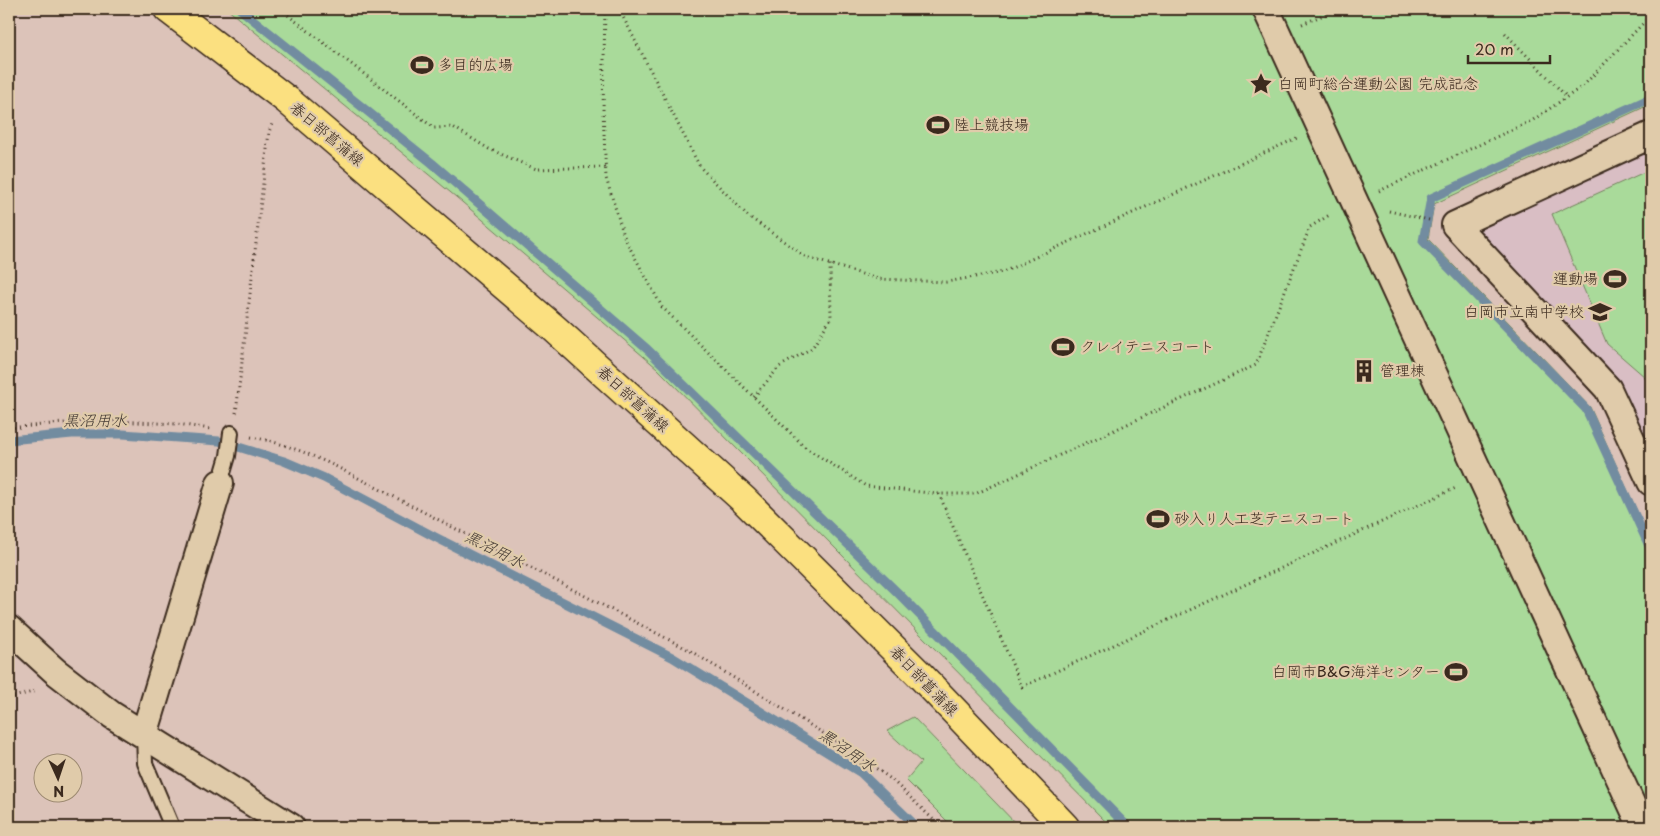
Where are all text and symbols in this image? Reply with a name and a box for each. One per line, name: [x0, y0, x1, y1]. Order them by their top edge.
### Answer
scale bar: [1468, 32, 1550, 64]
text: 20 m: [1475, 37, 1514, 60]
sports icon: 多目的広場: [409, 52, 435, 78]
place label: 多目的広場: [438, 52, 513, 75]
place icon: 白岡町総合運動公園 完成記念: [1248, 71, 1274, 97]
place label: 白岡町総合運動公園 完成記念: [1278, 71, 1478, 94]
street label: 春日部菖蒲線: [286, 95, 370, 171]
sports icon: 陸上競技場: [925, 112, 951, 138]
place label: 陸上競技場: [954, 112, 1029, 135]
place label: 運動場: [1553, 266, 1598, 289]
sports icon: 運動場: [1602, 266, 1628, 292]
place label: 白岡市立南中学校: [1464, 299, 1584, 322]
school or university icon: 白岡市立南中学校: [1587, 299, 1613, 325]
sports icon: クレイテニスコート: [1050, 334, 1076, 360]
place label: クレイテニスコート: [1080, 334, 1215, 357]
building icon: 管理棟: [1351, 358, 1377, 384]
place label: 管理棟: [1380, 358, 1425, 381]
street label: 春日部菖蒲線: [593, 359, 675, 437]
water label: 黒沼用水: [63, 407, 127, 431]
sports icon: 砂入り人工芝テニスコート: [1145, 506, 1171, 532]
place label: 砂入り人工芝テニスコート: [1174, 506, 1354, 529]
water label: 黒沼用水: [461, 523, 529, 573]
street label: 春日部菖蒲線: [886, 640, 965, 720]
place label: 白岡市B&G海洋センター: [1272, 659, 1440, 682]
sports icon: 白岡市B&G海洋センター: [1443, 659, 1469, 685]
water label: 黒沼用水: [815, 721, 882, 777]
north arrow: [32, 754, 82, 804]
text: N: [53, 781, 65, 802]

